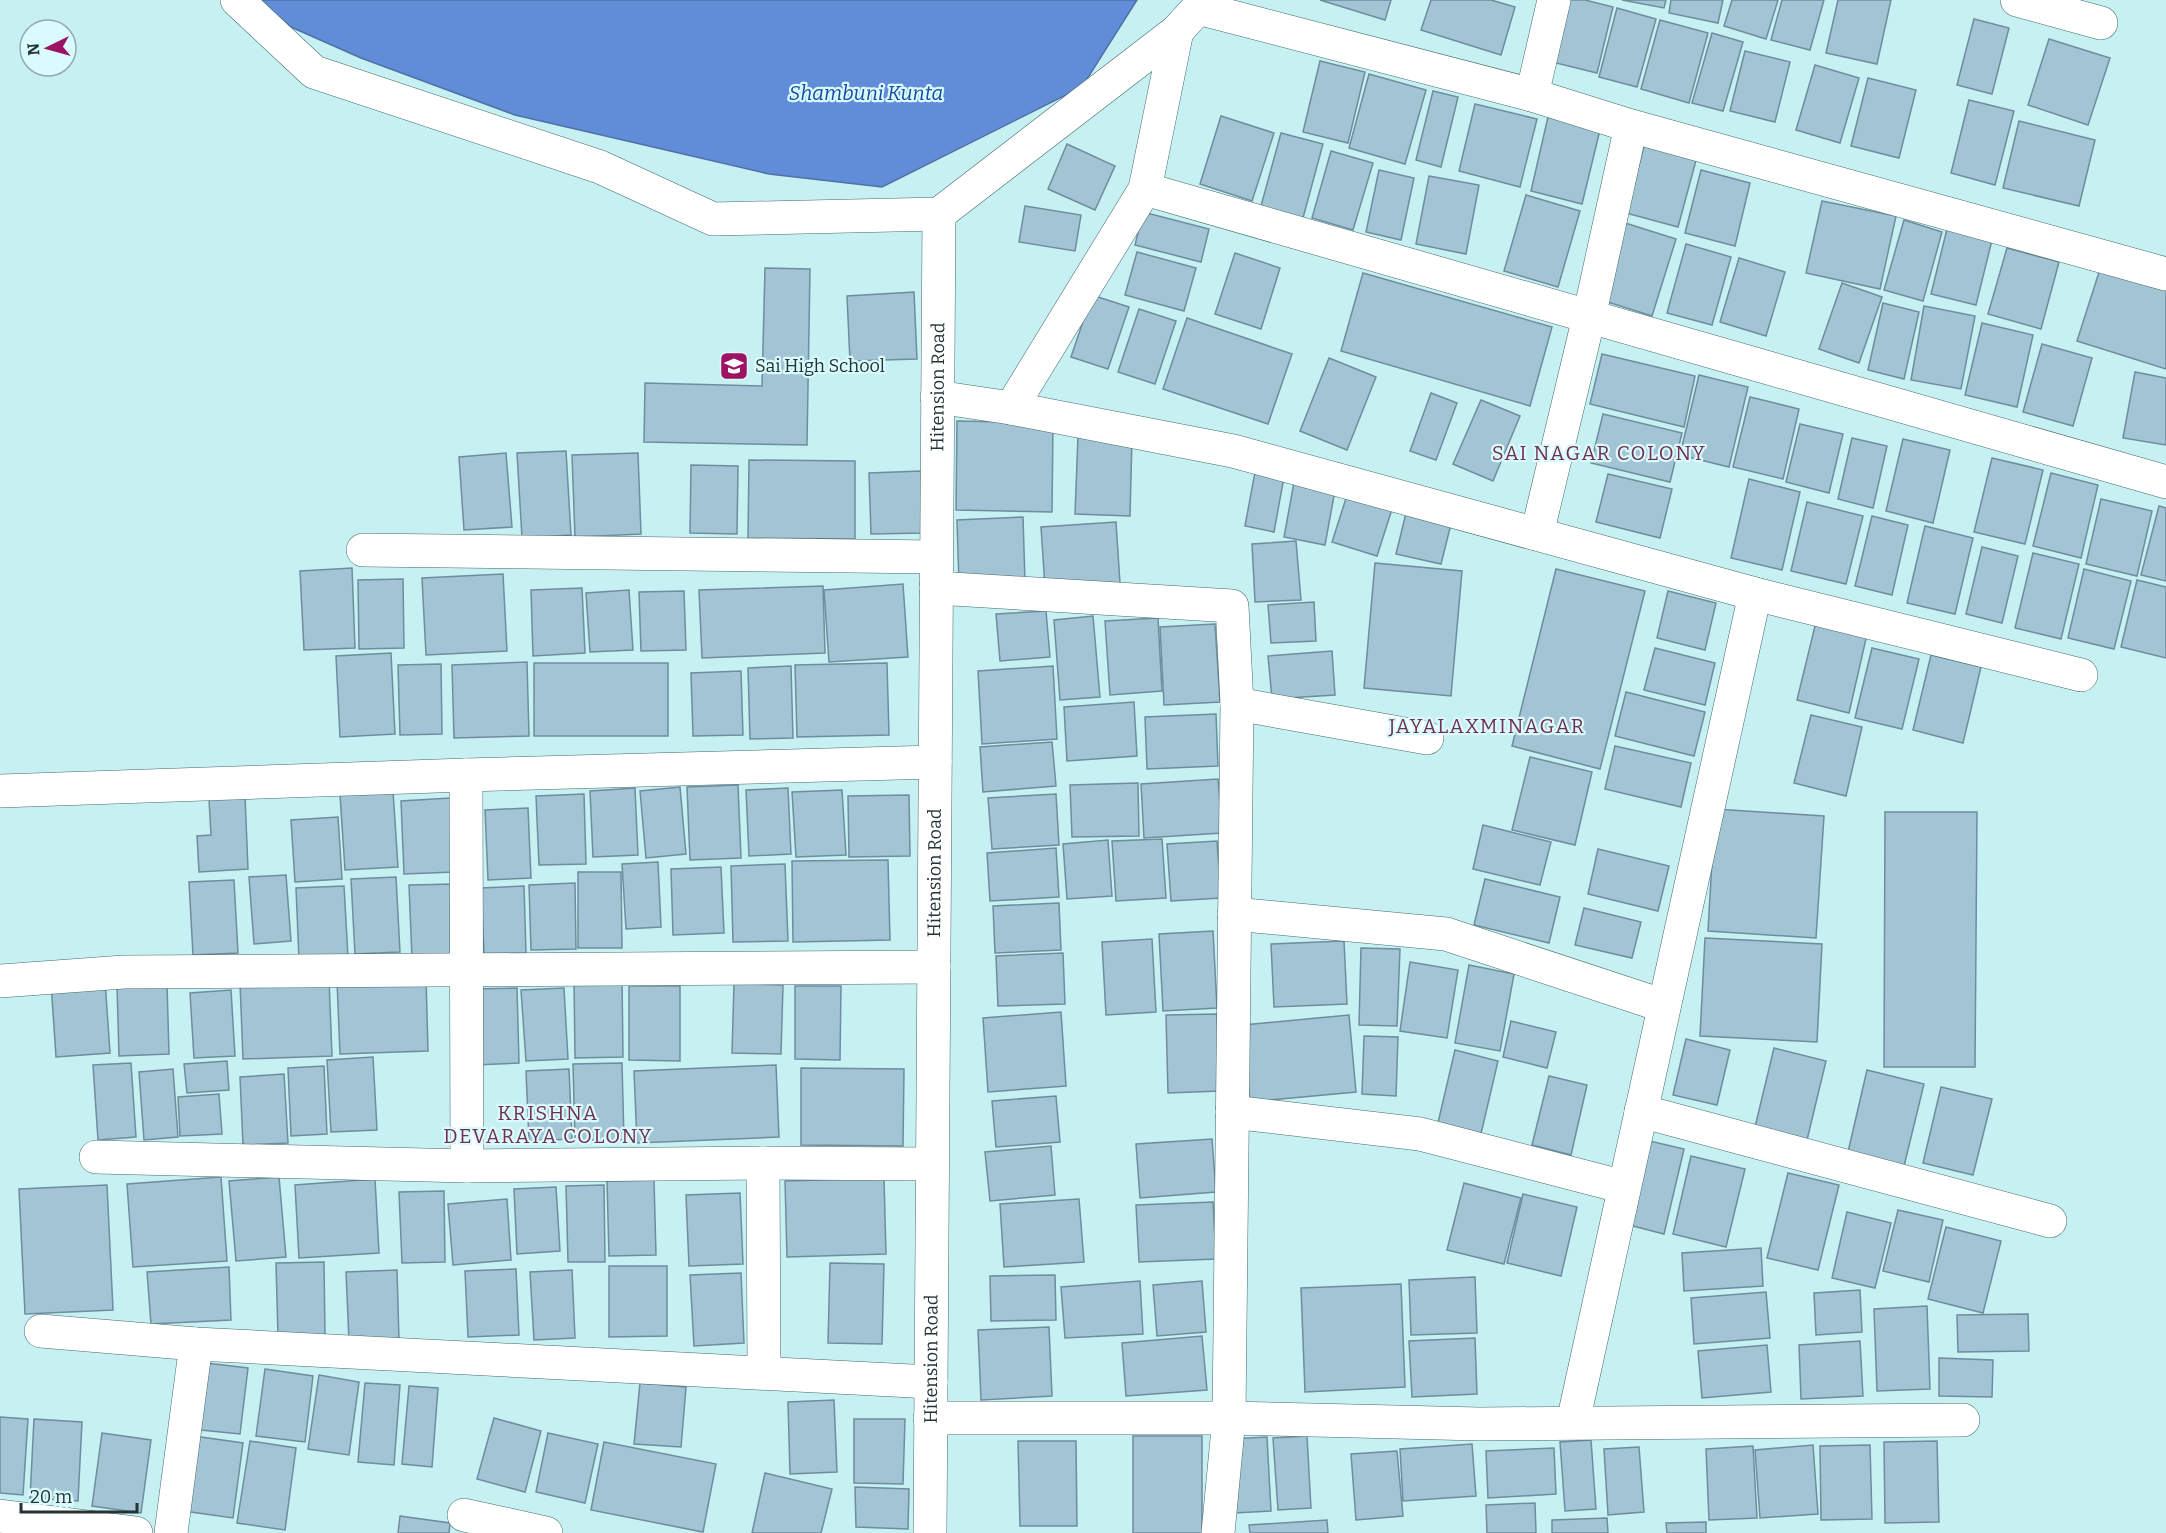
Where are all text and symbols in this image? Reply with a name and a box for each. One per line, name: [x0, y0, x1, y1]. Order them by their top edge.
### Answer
north arrow: [18, 18, 78, 78]
text: N: [24, 42, 44, 56]
water label: Shambuni Kunta: [789, 81, 943, 105]
street label: Hitension Road: [926, 322, 949, 452]
school or university icon: Sai High School: [718, 350, 750, 382]
place label: Sai High School: [755, 355, 885, 377]
district label: SAI NAGAR COLONY: [1492, 441, 1706, 465]
district label: JAYALAXMINAGAR: [1388, 714, 1585, 738]
street label: Hitension Road: [923, 808, 946, 938]
district label: KRISHNA DEVARAYA COLONY: [443, 1101, 653, 1148]
street label: Hitension Road: [920, 1294, 943, 1424]
scale bar: [21, 1476, 136, 1514]
text: 20 m: [30, 1486, 72, 1508]

